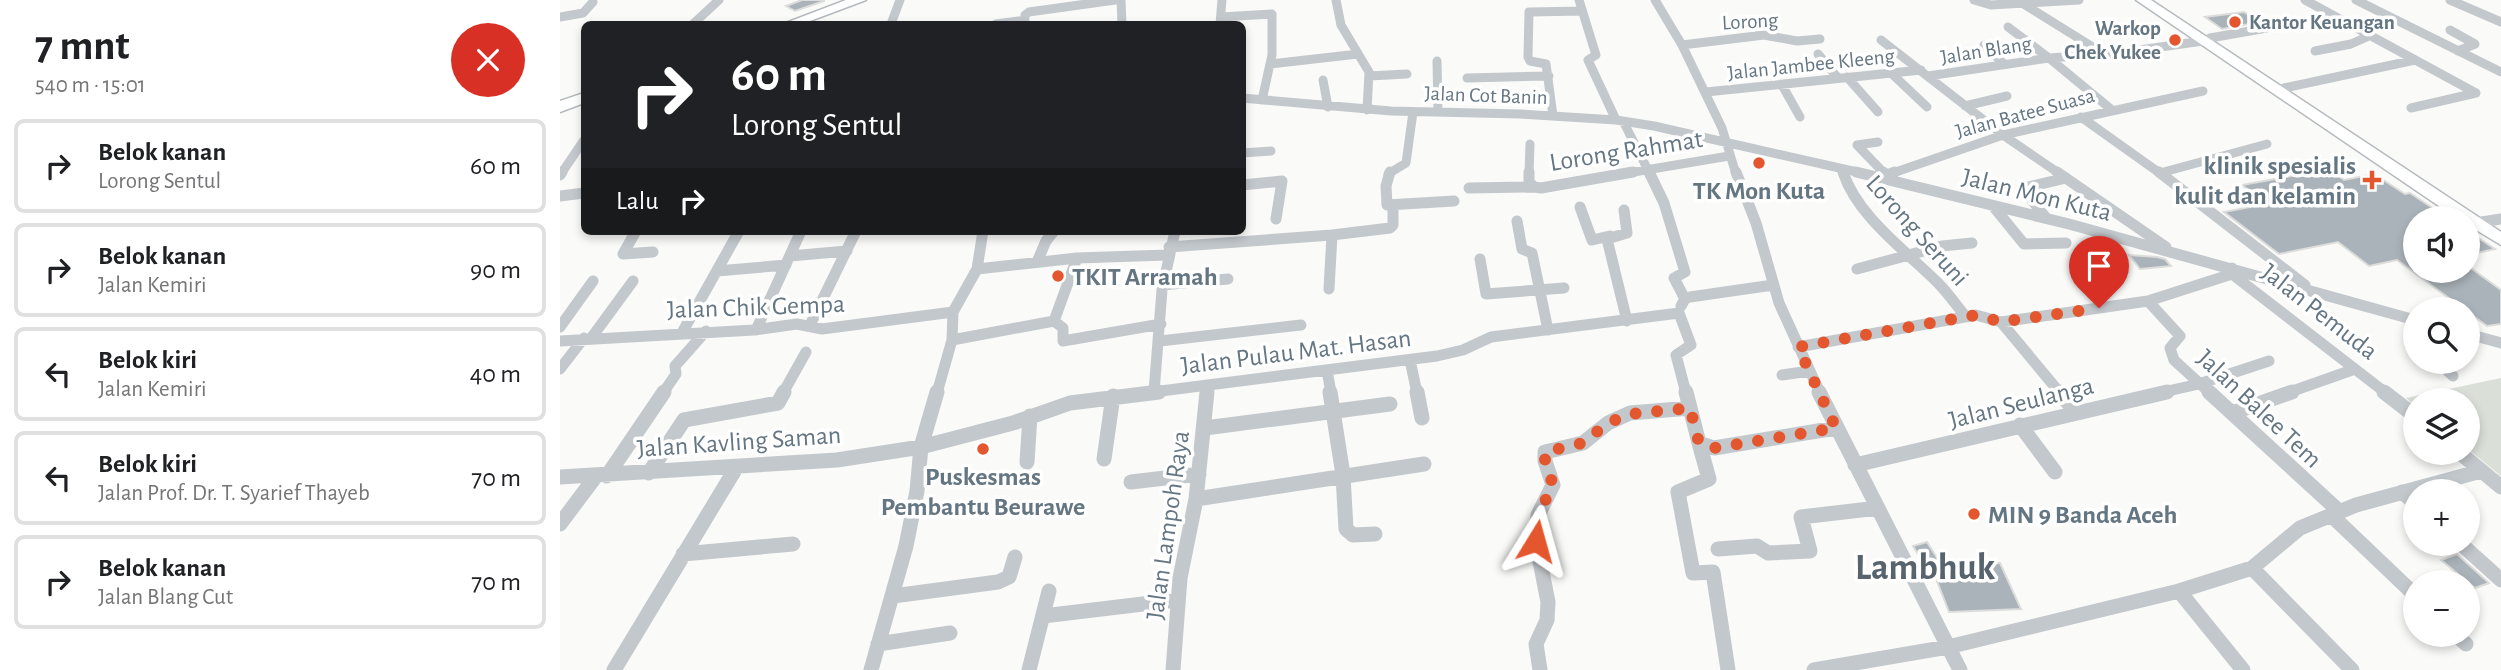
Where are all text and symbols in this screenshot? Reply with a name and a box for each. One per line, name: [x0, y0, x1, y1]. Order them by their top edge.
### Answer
street label: Lorong: [1721, 9, 1780, 33]
place label: Kantor Keuangan: [2249, 12, 2395, 33]
marker: Kantor Keuangan: [2227, 14, 2243, 30]
place label: Warkop Chek Yukee: [2064, 18, 2161, 63]
button: close: [451, 23, 525, 97]
text: 7 mnt: [35, 25, 130, 67]
marker: Warkop Chek Yukee: [2167, 32, 2183, 48]
street label: Jalan Blang: [1939, 33, 2034, 68]
street label: Jalan Jambee Kleeng: [1726, 45, 1896, 84]
icon: right: [616, 49, 707, 140]
text: 60 m: [731, 51, 827, 100]
text: 540 m · 15:01: [35, 74, 146, 97]
street label: Jalan Cot Banin: [1424, 83, 1548, 108]
street label: Jalan Batee Suasa: [1953, 85, 2097, 142]
text: Lorong Sentul: [731, 109, 903, 141]
street label: Lorong Rahmat: [1548, 126, 1704, 176]
text: Belok kanan: [98, 139, 226, 165]
icon: right: [39, 147, 77, 185]
text: 60 m: [470, 153, 521, 179]
place label: klinik spesialis kulit dan kelamin: [2174, 153, 2356, 209]
marker: TK Mon Kuta: [1751, 155, 1767, 171]
street label: Jalan Mon Kuta: [1959, 164, 2114, 226]
text: Lorong Sentul: [98, 170, 221, 193]
street label: Lorong Seruni: [1861, 170, 1973, 291]
marker: klinik spesialis kulit dan kelamin: [2362, 170, 2382, 190]
place label: TK Mon Kuta: [1693, 178, 1825, 204]
icon: right: [673, 182, 711, 220]
text: Lalu: [616, 188, 659, 214]
map controls: [2403, 206, 2480, 647]
button: sound: [2403, 206, 2480, 283]
pin: [2069, 236, 2129, 308]
text: Belok kanan: [98, 243, 226, 269]
icon: arrive: [2080, 247, 2118, 285]
icon: right: [39, 251, 77, 289]
text: 90 m: [470, 257, 521, 283]
street label: Jalan Pemuda: [2256, 259, 2382, 365]
place label: TKIT Arramah: [1072, 264, 1218, 290]
marker: TKIT Arramah: [1050, 268, 1066, 284]
text: Jalan Kemiri: [98, 274, 207, 297]
street label: Jalan Chik Gempa: [667, 291, 845, 323]
button: search: [2403, 297, 2480, 374]
street label: Jalan Pulau Mat. Hasan: [1179, 325, 1413, 379]
street label: Jalan Balee Tem: [2192, 345, 2327, 473]
text: Belok kiri: [98, 347, 197, 373]
icon: left: [39, 355, 77, 393]
text: 40 m: [470, 361, 521, 387]
street label: Jalan Seulanga: [1946, 372, 2096, 434]
text: Jalan Kemiri: [98, 378, 207, 401]
button: layers: [2403, 388, 2480, 465]
street label: Jalan Kavling Saman: [636, 422, 842, 462]
street label: Jalan Lampoh Raya: [1142, 429, 1194, 621]
marker: Puskesmas Pembantu Beurawe: [975, 441, 991, 457]
text: Belok kiri: [98, 451, 197, 477]
icon: left: [39, 459, 77, 497]
place label: Puskesmas Pembantu Beurawe: [881, 464, 1085, 520]
text: 70 m: [471, 465, 521, 491]
button: +: [2403, 479, 2480, 556]
text: Jalan Prof. Dr. T. Syarief Thayeb: [98, 482, 370, 505]
place label: MIN 9 Banda Aceh: [1988, 502, 2177, 528]
position arrow: [1499, 504, 1573, 578]
marker: MIN 9 Banda Aceh: [1966, 506, 1982, 522]
district label: Lambhuk: [1855, 549, 1996, 586]
text: Belok kanan: [98, 555, 226, 581]
icon: right: [39, 563, 77, 601]
text: 70 m: [471, 569, 521, 595]
button: −: [2403, 570, 2480, 647]
text: Jalan Blang Cut: [98, 586, 233, 609]

